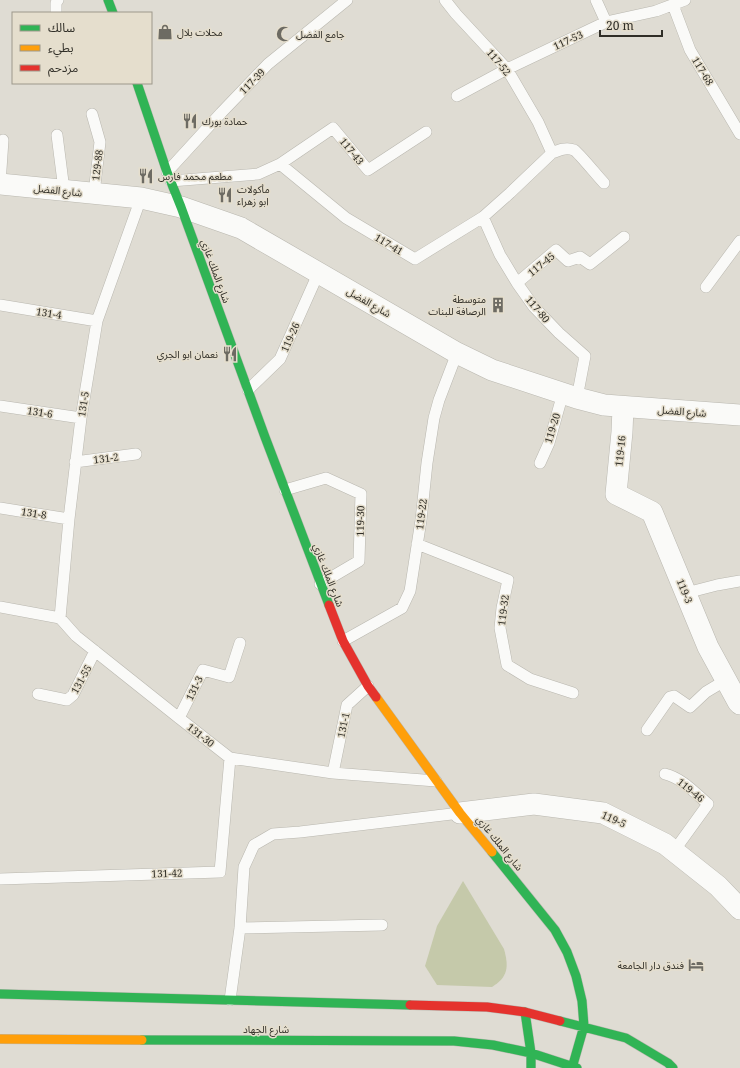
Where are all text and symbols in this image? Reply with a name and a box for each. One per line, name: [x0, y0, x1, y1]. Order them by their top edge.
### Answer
legend: [12, 12, 152, 84]
scale bar: [600, 12, 662, 38]
text: 20 m: [606, 17, 634, 34]
text: سالك: [48, 19, 75, 36]
shop icon: محلات بلال: [156, 23, 174, 41]
place label: محلات بلال: [177, 25, 223, 39]
mosque icon: جامع الفضل: [275, 25, 293, 43]
place label: جامع الفضل: [296, 27, 345, 42]
street label: 117-53: [551, 27, 585, 53]
text: بطيء: [48, 39, 74, 58]
street label: 117-52: [484, 46, 514, 78]
street label: 117-68: [689, 54, 717, 88]
text: مزدحم: [48, 59, 78, 77]
street label: 117-39: [236, 65, 268, 97]
restaurant icon: حمادة بورك: [181, 112, 199, 130]
place label: حمادة بورك: [202, 114, 248, 128]
street label: 117-43: [337, 135, 367, 168]
street label: 129-88: [88, 148, 106, 181]
restaurant icon: مطعم محمد فارس: [137, 167, 155, 185]
place label: مطعم محمد فارس: [158, 169, 232, 184]
street label: شارع الفضل: [33, 180, 83, 201]
place label: مأكولات ابو زهراء: [237, 182, 270, 208]
restaurant icon: مأكولات ابو زهراء: [216, 186, 234, 204]
street label: 117-41: [372, 230, 406, 258]
street label: شارع الملك غازي: [197, 237, 234, 305]
street label: 117-45: [525, 249, 557, 279]
street label: شارع الفضل: [344, 284, 394, 321]
place label: متوسطة الرصافة للبنات: [428, 292, 486, 318]
street label: 117-80: [523, 293, 554, 326]
building icon: متوسطة الرصافة للبنات: [489, 296, 507, 314]
street label: 131-4: [35, 304, 63, 322]
street label: 119-26: [277, 320, 303, 354]
restaurant icon: نعمان ابو الجري: [221, 345, 239, 363]
place label: نعمان ابو الجري: [157, 347, 218, 362]
street label: 131-5: [74, 390, 92, 418]
street label: شارع الفضل: [657, 402, 707, 421]
street label: 131-6: [26, 403, 54, 421]
street label: 119-20: [541, 411, 563, 445]
street label: 119-16: [611, 434, 629, 467]
street label: 131-2: [93, 450, 119, 466]
street label: 119-22: [412, 498, 430, 530]
street label: 131-8: [20, 504, 48, 522]
street label: 119-30: [353, 505, 367, 537]
street label: شارع الملك غازي: [309, 541, 348, 609]
street label: 119-3: [674, 577, 696, 606]
street label: 119-32: [494, 594, 512, 626]
street label: 131-55: [67, 662, 95, 696]
street label: 131-3: [182, 673, 206, 703]
street label: 131-1: [334, 711, 352, 739]
street label: 131-30: [184, 720, 218, 750]
street label: 119-46: [675, 775, 708, 805]
street label: 119-5: [600, 807, 628, 831]
street label: شارع الملك غازي: [472, 813, 527, 874]
street label: 131-42: [151, 865, 183, 881]
hotel icon: فندق دار الجامعة: [687, 956, 705, 974]
place label: فندق دار الجامعة: [617, 958, 685, 972]
street label: شارع الجهاد: [243, 1022, 289, 1037]

